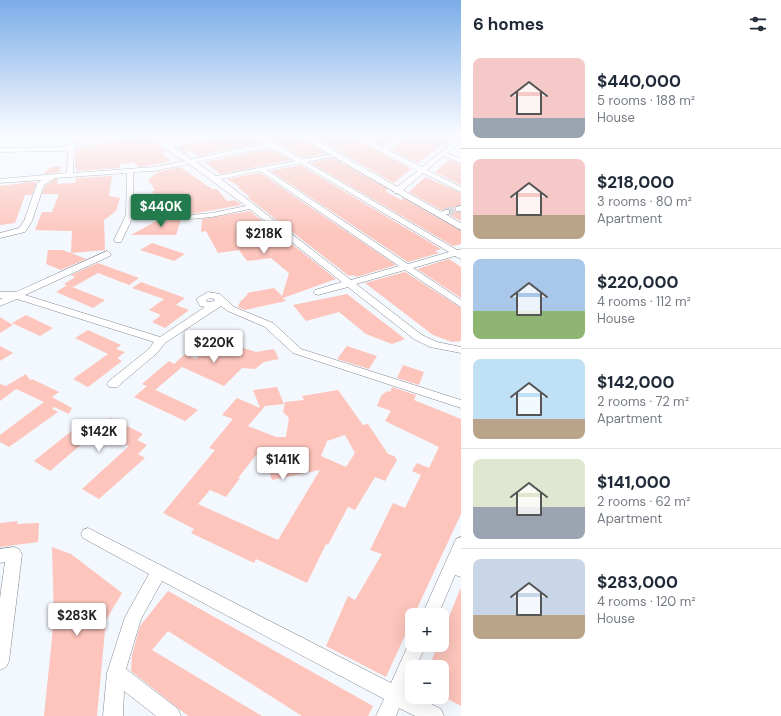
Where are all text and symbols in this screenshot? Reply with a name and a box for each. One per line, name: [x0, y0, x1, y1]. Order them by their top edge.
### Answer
text: 6 homes: [473, 13, 544, 35]
icon: filters: [747, 13, 769, 35]
text: $440,000: [597, 70, 681, 92]
icon: home: [505, 74, 553, 122]
text: 5 rooms · 188 m²: [597, 92, 695, 109]
text: House: [597, 109, 635, 126]
text: $218,000: [597, 171, 674, 193]
icon: home: [505, 175, 553, 223]
text: 3 rooms · 80 m²: [597, 193, 692, 210]
pin: $440K: [133, 194, 189, 228]
text: $440K: [140, 198, 182, 215]
text: Apartment: [597, 210, 662, 227]
pin: $218K: [236, 221, 292, 255]
text: $218K: [246, 225, 282, 242]
text: $220,000: [597, 271, 678, 293]
icon: home: [505, 275, 553, 323]
text: 4 rooms · 112 m²: [597, 293, 691, 310]
text: House: [597, 310, 635, 327]
pin: $220K: [186, 330, 242, 364]
text: $220K: [194, 334, 234, 351]
text: $142,000: [597, 371, 674, 393]
icon: home: [505, 375, 553, 423]
text: 2 rooms · 72 m²: [597, 393, 689, 410]
text: Apartment: [597, 410, 662, 427]
pin: $142K: [71, 419, 127, 453]
text: $142K: [80, 423, 118, 440]
pin: $141K: [255, 447, 311, 481]
text: $141K: [266, 451, 300, 468]
text: $141,000: [597, 471, 671, 493]
icon: home: [505, 475, 553, 523]
text: 2 rooms · 62 m²: [597, 493, 690, 510]
text: Apartment: [597, 510, 662, 527]
text: $283,000: [597, 571, 678, 593]
icon: home: [505, 575, 553, 623]
text: 4 rooms · 120 m²: [597, 593, 696, 610]
pin: $283K: [49, 603, 105, 637]
text: $283K: [57, 607, 97, 624]
map controls: [405, 608, 449, 704]
button: +: [405, 608, 449, 652]
text: House: [597, 610, 635, 627]
button: −: [405, 660, 449, 704]

